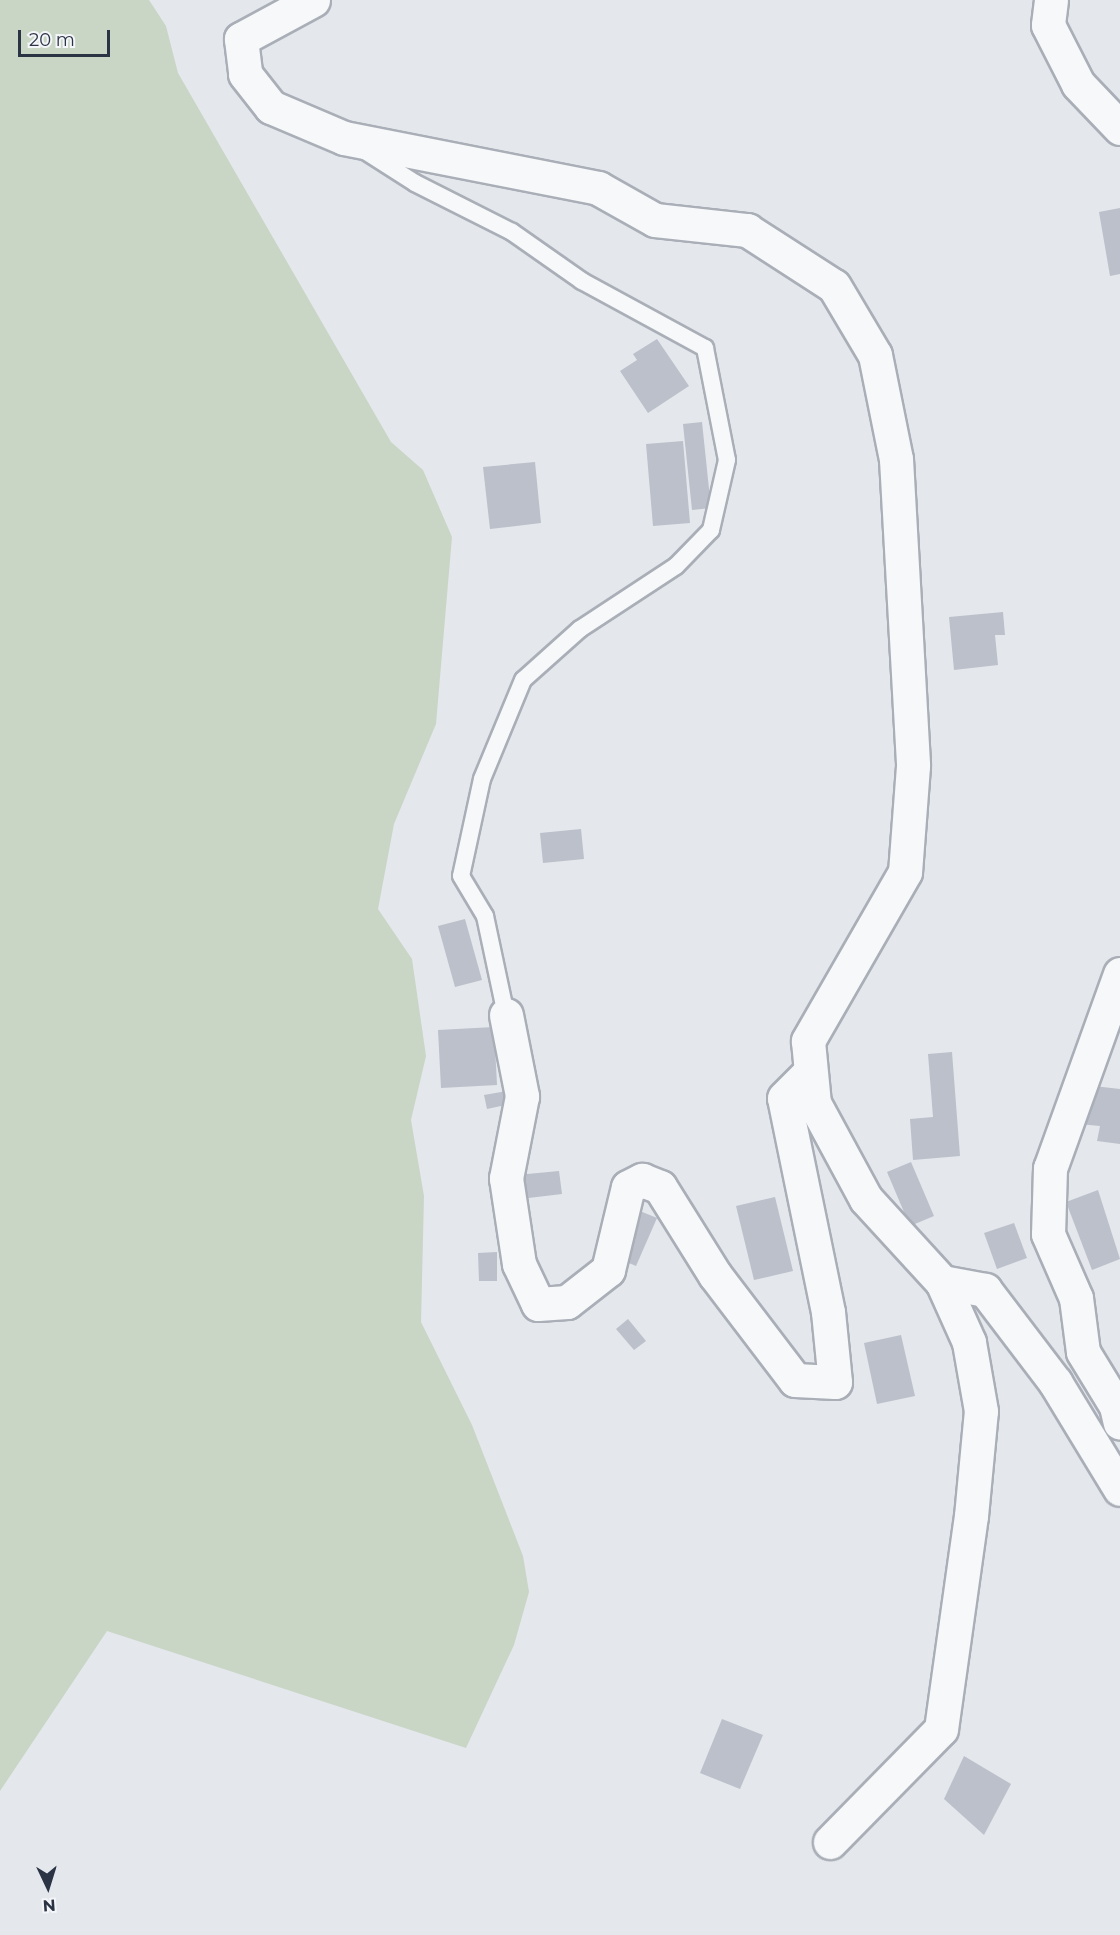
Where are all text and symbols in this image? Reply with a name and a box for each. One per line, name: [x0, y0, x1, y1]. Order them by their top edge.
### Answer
scale bar: [21, 18, 112, 56]
text: 20 m: [29, 29, 75, 51]
north arrow: [18, 1857, 78, 1917]
text: N: [42, 1896, 56, 1915]

